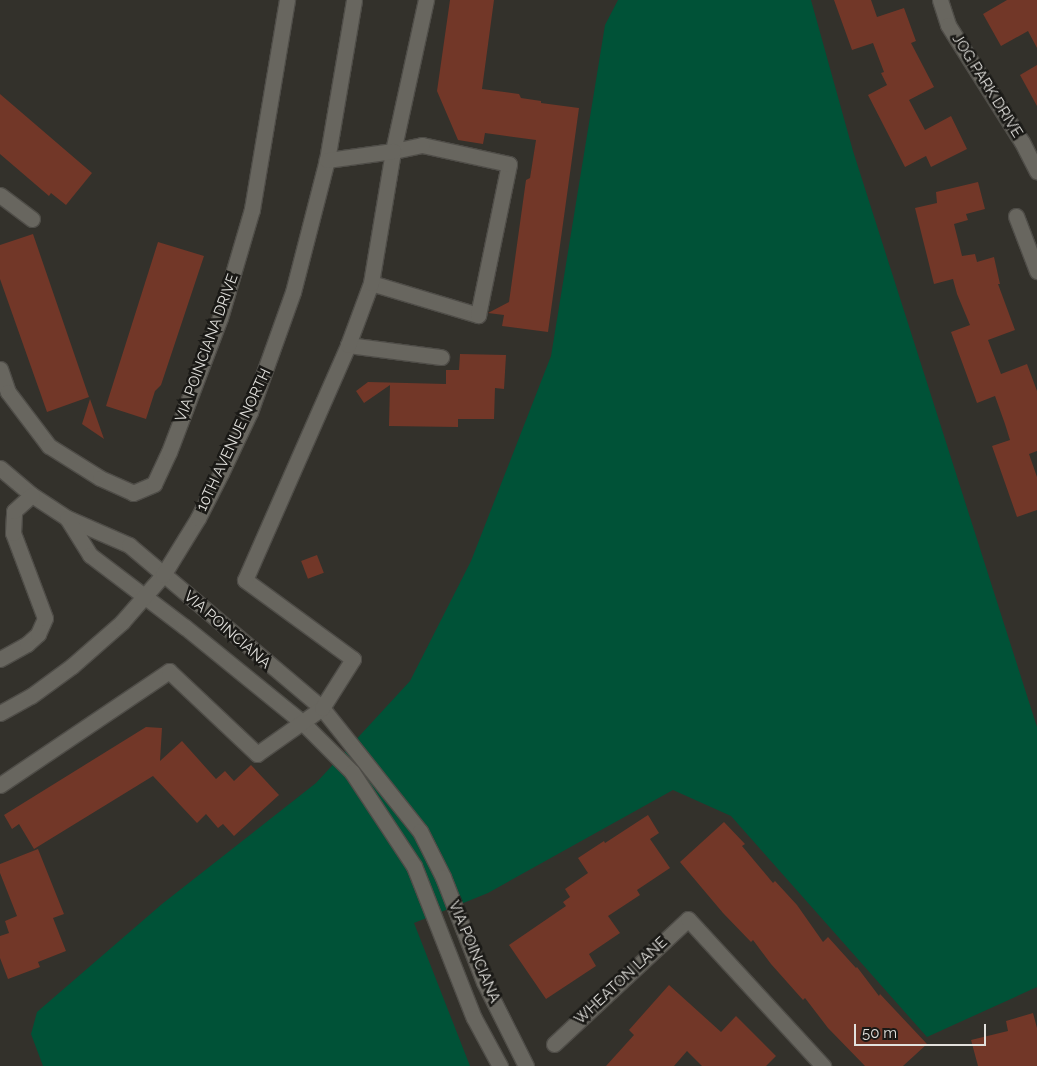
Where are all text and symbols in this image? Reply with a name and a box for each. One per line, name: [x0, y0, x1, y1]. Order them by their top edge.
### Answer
street label: JOG PARK DRIVE: [948, 31, 1026, 141]
street label: VIA POINCIANA DRIVE: [172, 271, 242, 425]
street label: 10TH AVENUE NORTH: [193, 366, 275, 514]
street label: VIA POINCIANA: [180, 587, 274, 673]
street label: VIA POINCIANA: [444, 898, 504, 1006]
street label: WHEATON LANE: [571, 933, 671, 1029]
scale bar: [857, 1014, 990, 1046]
text: 50 m: [862, 1024, 897, 1042]

